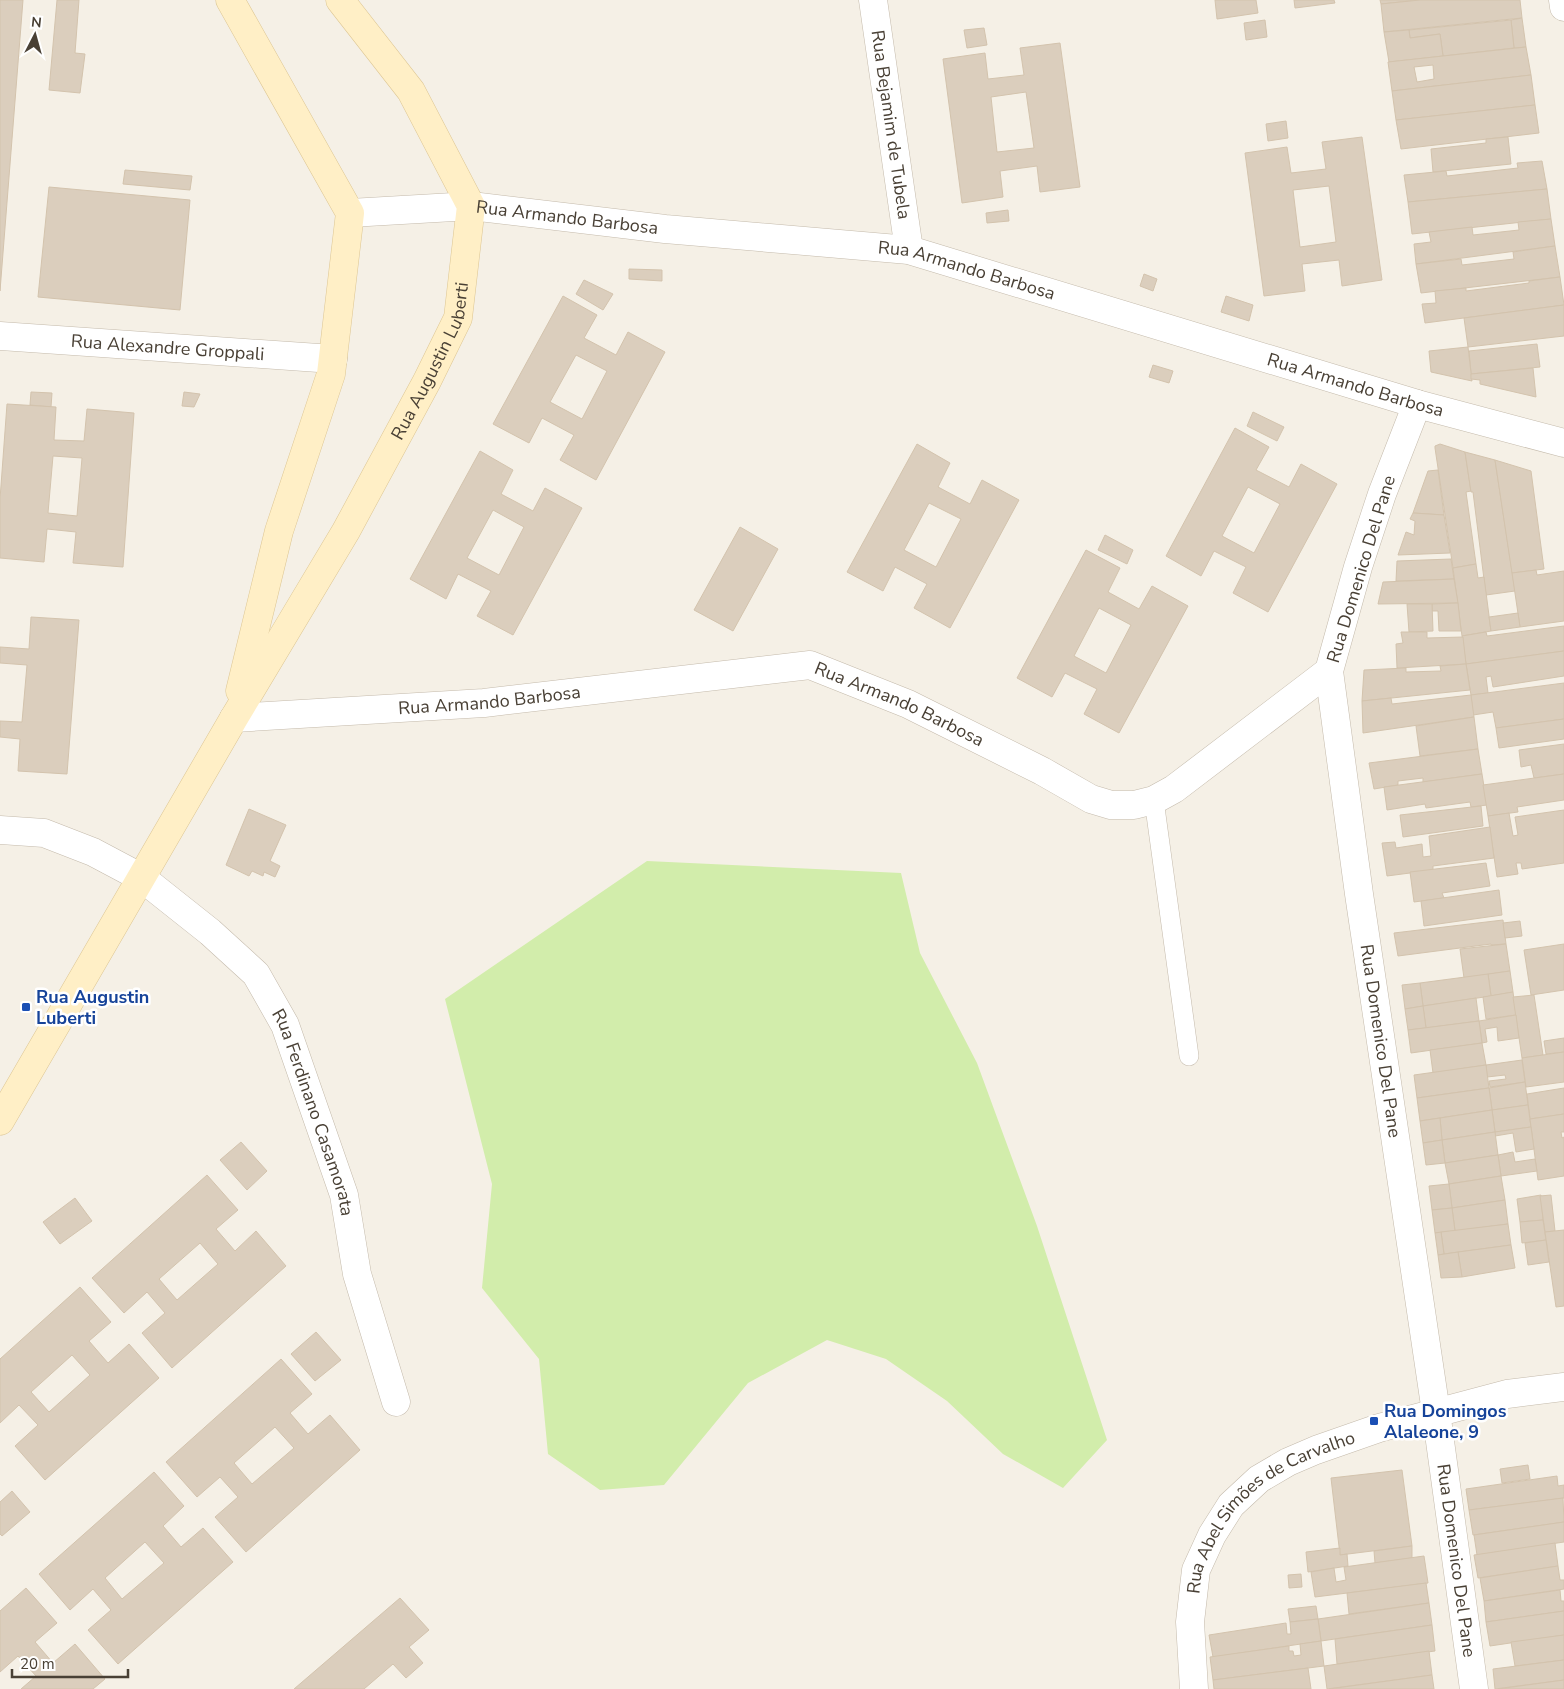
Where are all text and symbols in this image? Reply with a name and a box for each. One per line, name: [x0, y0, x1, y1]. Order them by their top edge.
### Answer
north arrow: [10, 10, 60, 60]
text: N: [30, 13, 43, 33]
street label: Rua Bejamim de Tubela: [865, 29, 916, 221]
street label: Rua Armando Barbosa: [475, 195, 659, 240]
street label: Rua Armando Barbosa: [877, 235, 1058, 306]
street label: Rua Augustin Luberti: [385, 281, 474, 444]
street label: Rua Alexandre Groppali: [70, 329, 265, 366]
street label: Rua Armando Barbosa: [1264, 347, 1446, 423]
street label: Rua Domenico Del Pane: [1321, 472, 1401, 666]
street label: Rua Armando Barbosa: [811, 656, 988, 752]
street label: Rua Armando Barbosa: [397, 680, 582, 720]
street label: Rua Domenico Del Pane: [1355, 943, 1407, 1139]
place label: Rua Augustin Luberti: [36, 985, 149, 1030]
marker: Rua Augustin Luberti: [20, 1001, 32, 1013]
street label: Rua Ferdinano Casamorata: [266, 1004, 359, 1218]
place label: Rua Domingos Alaleone, 9: [1384, 1399, 1507, 1444]
marker: Rua Domingos Alaleone, 9: [1368, 1415, 1380, 1427]
street label: Rua Abel Simões de Carvalho: [1181, 1425, 1358, 1595]
street label: Rua Domenico Del Pane: [1431, 1462, 1482, 1659]
scale bar: [12, 1646, 129, 1678]
text: 20 m: [20, 1654, 55, 1674]

